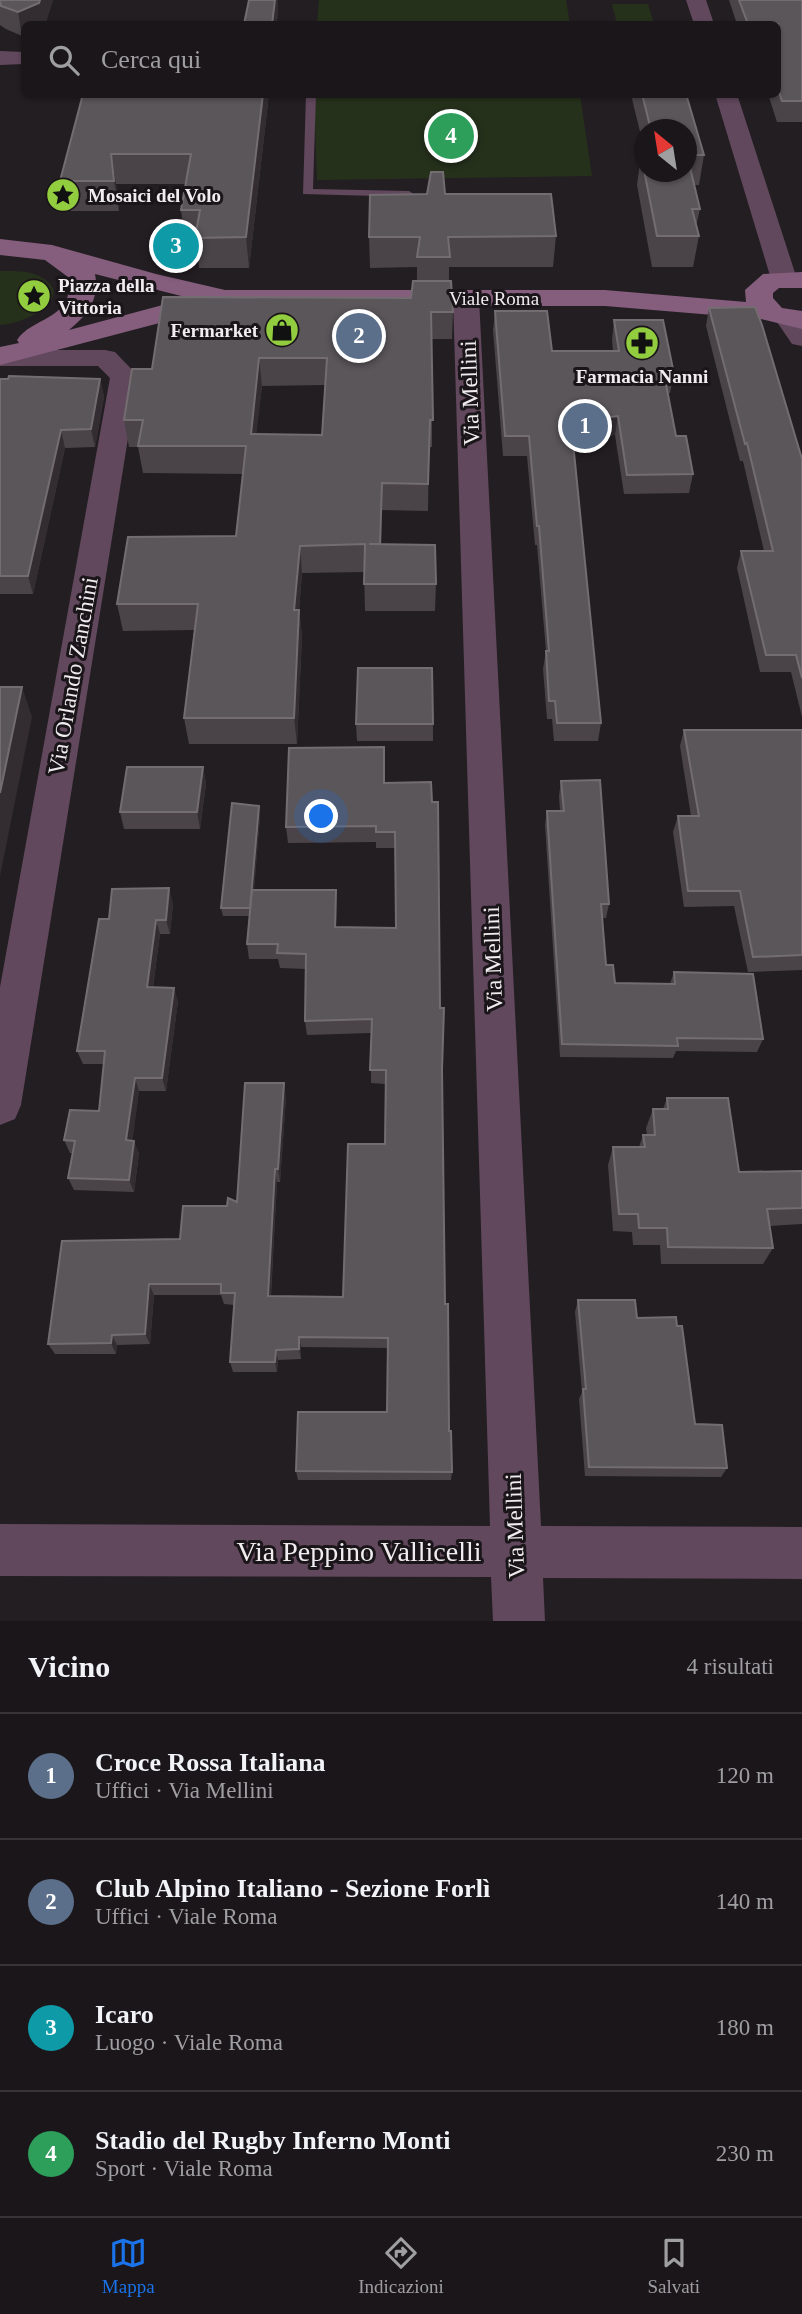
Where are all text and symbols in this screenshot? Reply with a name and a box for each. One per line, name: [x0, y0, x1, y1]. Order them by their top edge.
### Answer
search box: [21, 21, 781, 98]
icon: search: [45, 41, 83, 79]
text: Cerca qui: [101, 45, 201, 74]
pin: 4: [428, 110, 474, 162]
north arrow: [634, 119, 697, 182]
place icon: Mosaici del Volo: [44, 176, 82, 214]
place label: Mosaici del Volo: [88, 185, 221, 206]
pin: 3: [153, 220, 199, 272]
place label: Piazza della Vittoria: [58, 275, 155, 318]
place icon: Piazza della Vittoria: [15, 277, 53, 315]
street label: Viale Roma: [449, 288, 540, 309]
pin: 2: [336, 310, 382, 362]
shop icon: Fermarket: [263, 311, 301, 349]
place label: Fermarket: [170, 320, 259, 341]
pharmacy icon: Farmacia Nanni: [623, 324, 661, 362]
street label: Via Mellini: [456, 340, 484, 446]
place label: Farmacia Nanni: [576, 366, 708, 387]
pin: 1: [562, 400, 608, 452]
street label: Via Orlando Zanchini: [43, 575, 103, 777]
your location: [304, 799, 338, 833]
street label: Via Mellini: [479, 906, 507, 1012]
street label: Via Mellini: [501, 1473, 529, 1579]
street label: Via Peppino Vallicelli: [236, 1536, 482, 1567]
text: Vicino: [28, 1650, 110, 1683]
text: 4 risultati: [686, 1654, 774, 1679]
text: Croce Rossa Italiana: [95, 1748, 326, 1777]
text: 1: [45, 1763, 57, 1788]
text: 120 m: [716, 1763, 774, 1788]
text: Uffici · Via Mellini: [95, 1778, 274, 1803]
text: Club Alpino Italiano - Sezione Forlì: [95, 1874, 490, 1903]
text: 2: [45, 1889, 57, 1914]
text: 140 m: [716, 1889, 774, 1914]
text: Uffici · Viale Roma: [95, 1904, 277, 1929]
text: Icaro: [95, 2000, 154, 2029]
text: 3: [45, 2015, 57, 2040]
text: 180 m: [716, 2015, 774, 2040]
text: Luogo · Viale Roma: [95, 2030, 283, 2055]
text: Stadio del Rugby Inferno Monti: [95, 2126, 450, 2155]
text: 4: [45, 2141, 57, 2166]
text: 230 m: [716, 2141, 774, 2166]
text: Sport · Viale Roma: [95, 2156, 273, 2181]
tab: Mappa: [102, 2234, 155, 2298]
tab: Indicazioni: [358, 2234, 444, 2298]
tab: Salvati: [647, 2234, 700, 2298]

